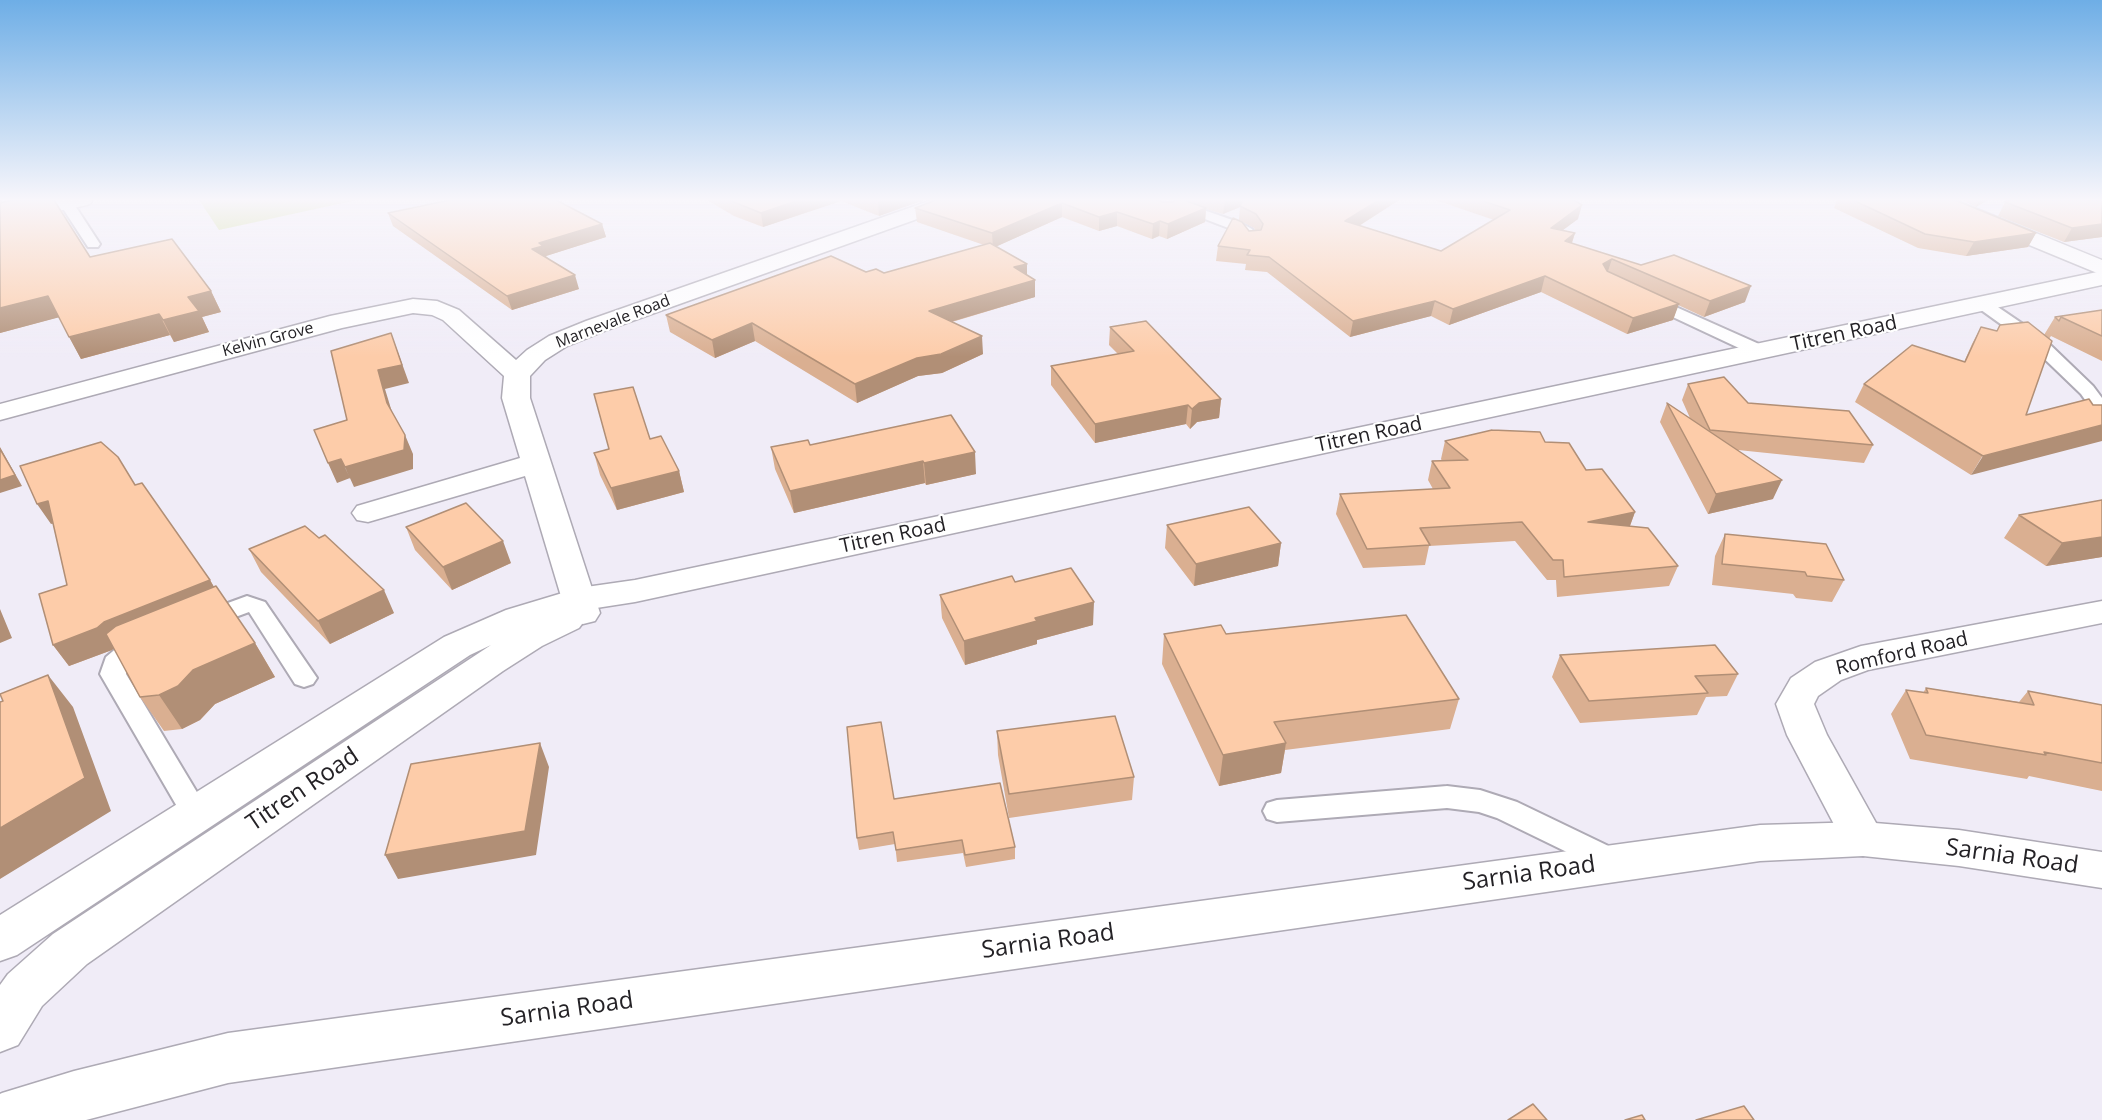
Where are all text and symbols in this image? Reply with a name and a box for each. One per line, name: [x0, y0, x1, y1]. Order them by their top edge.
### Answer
street label: Marnevale Road: [553, 291, 673, 353]
street label: Titren Road: [1789, 311, 1899, 357]
street label: Kelvin Grove: [220, 319, 316, 361]
street label: Titren Road: [1314, 412, 1424, 458]
street label: Titren Road: [838, 513, 948, 559]
street label: Romford Road: [1834, 627, 1970, 681]
street label: Titren Road: [241, 742, 365, 838]
street label: Sarnia Road: [1944, 833, 2080, 881]
street label: Sarnia Road: [1461, 850, 1597, 898]
street label: Sarnia Road: [980, 918, 1116, 966]
street label: Sarnia Road: [499, 986, 635, 1034]

